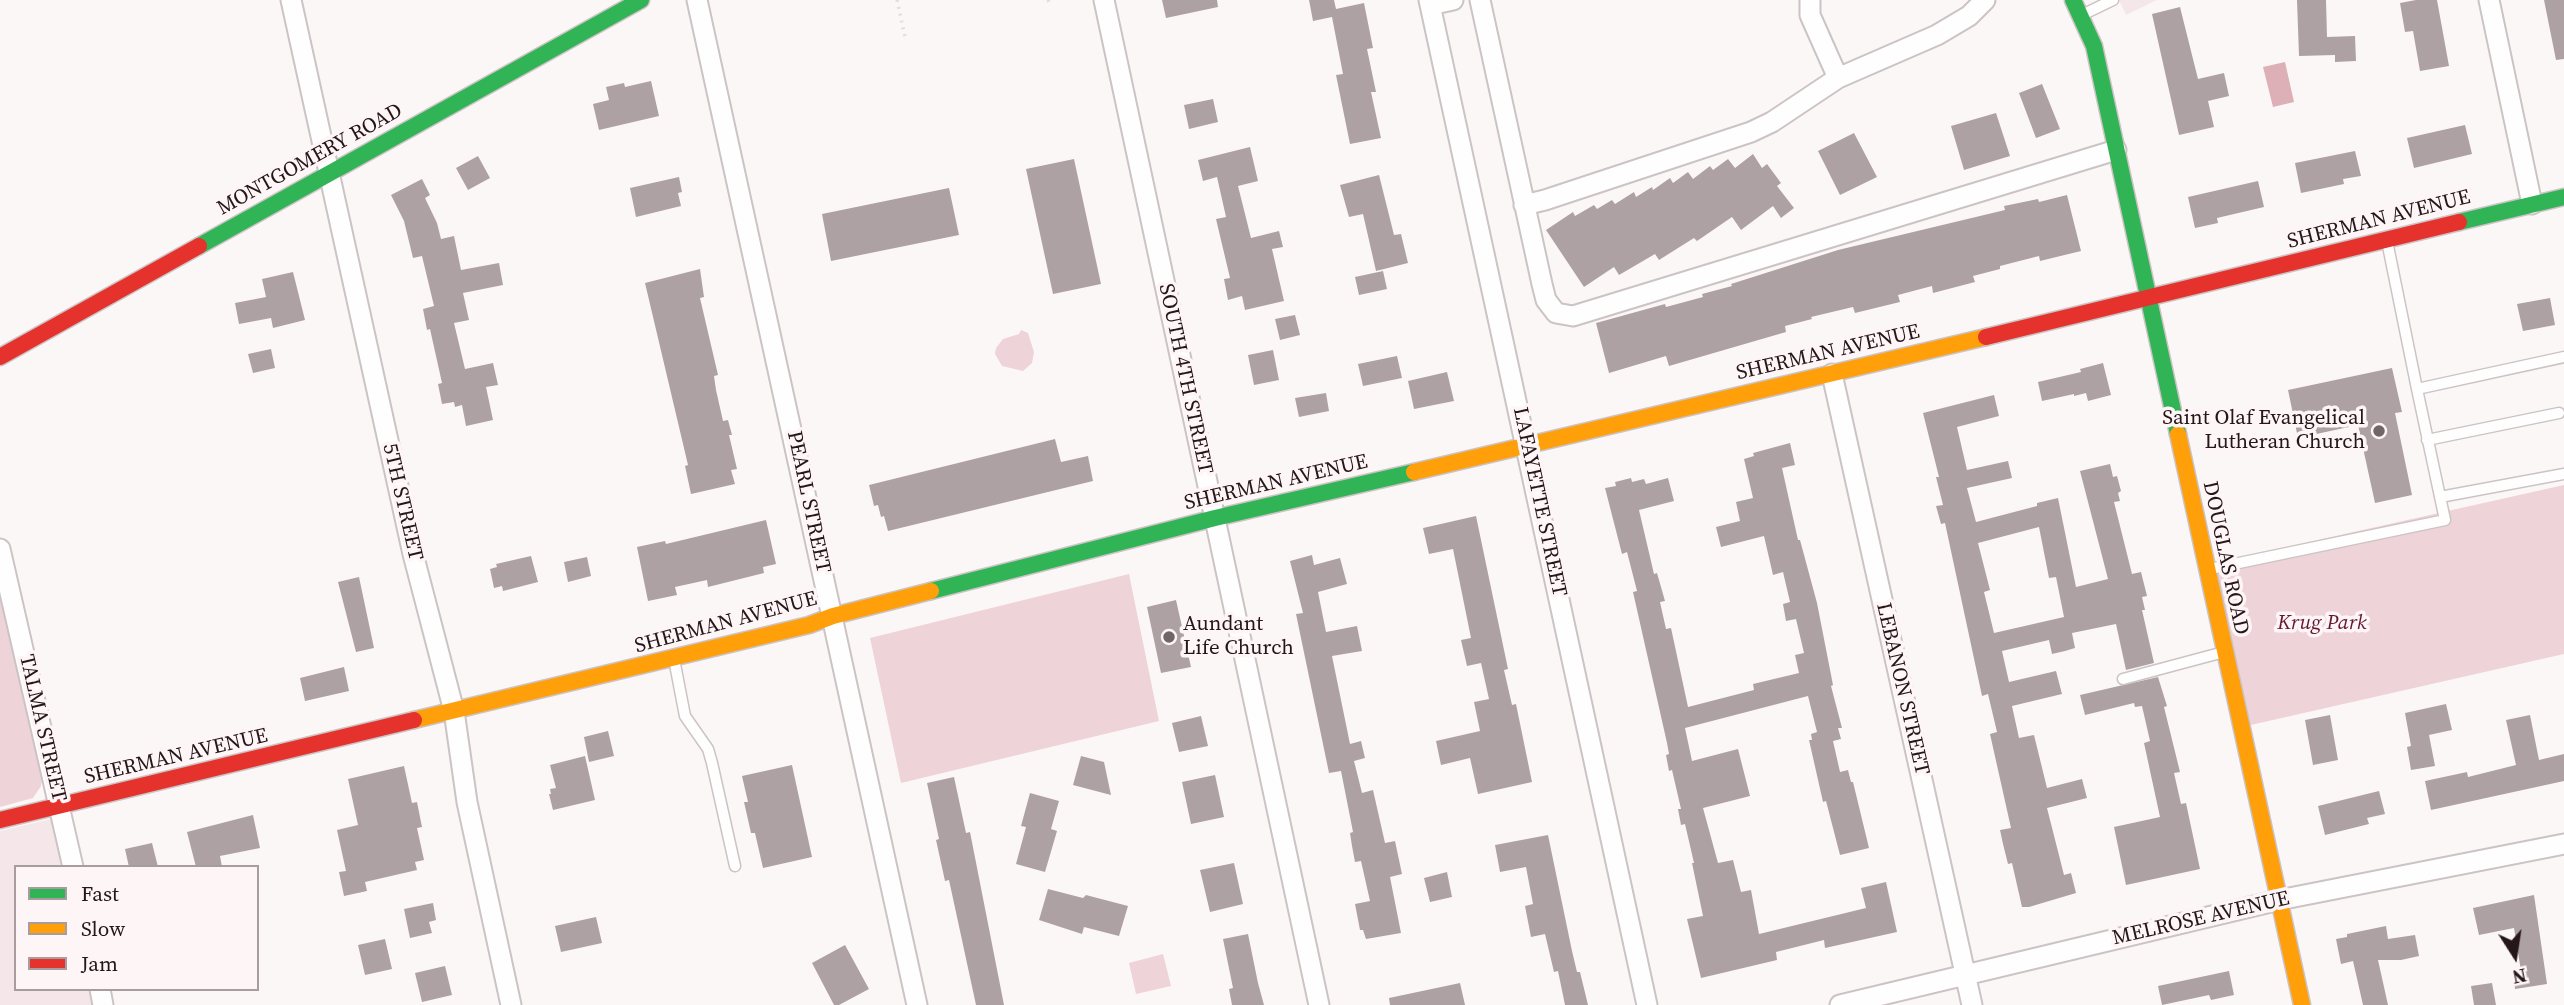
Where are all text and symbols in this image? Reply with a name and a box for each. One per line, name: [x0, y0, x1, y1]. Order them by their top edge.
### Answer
street label: MONTGOMERY ROAD: [213, 99, 407, 221]
street label: SHERMAN AVENUE: [2285, 185, 2473, 255]
street label: SOUTH 4TH STREET: [1153, 282, 1217, 476]
street label: SHERMAN AVENUE: [1734, 320, 1922, 386]
street label: LAFAYETTE STREET: [1507, 405, 1571, 599]
place label: Saint Olaf Evangelical Lutheran Church: [2162, 406, 2365, 456]
marker: Saint Olaf Evangelical Lutheran Church: [2371, 423, 2387, 439]
street label: PEARL STREET: [781, 429, 835, 575]
street label: 5TH STREET: [376, 441, 428, 563]
street label: SHERMAN AVENUE: [1182, 450, 1370, 516]
street label: DOUGLAS ROAD: [2196, 479, 2254, 637]
street label: SHERMAN AVENUE: [632, 587, 820, 659]
street label: LEBANON STREET: [1870, 601, 1934, 777]
park label: Krug Park: [2277, 611, 2367, 637]
place label: Aundant Life Church: [1183, 612, 1294, 662]
marker: Aundant Life Church: [1161, 629, 1177, 645]
street label: TALMA STREET: [13, 652, 71, 804]
street label: SHERMAN AVENUE: [82, 724, 270, 790]
legend: [14, 865, 259, 991]
text: Fast: [81, 879, 119, 908]
street label: MELROSE AVENUE: [2110, 886, 2292, 952]
text: Slow: [81, 914, 125, 943]
north arrow: [2480, 921, 2550, 991]
text: Jam: [81, 949, 118, 978]
text: N: [2510, 962, 2529, 991]

